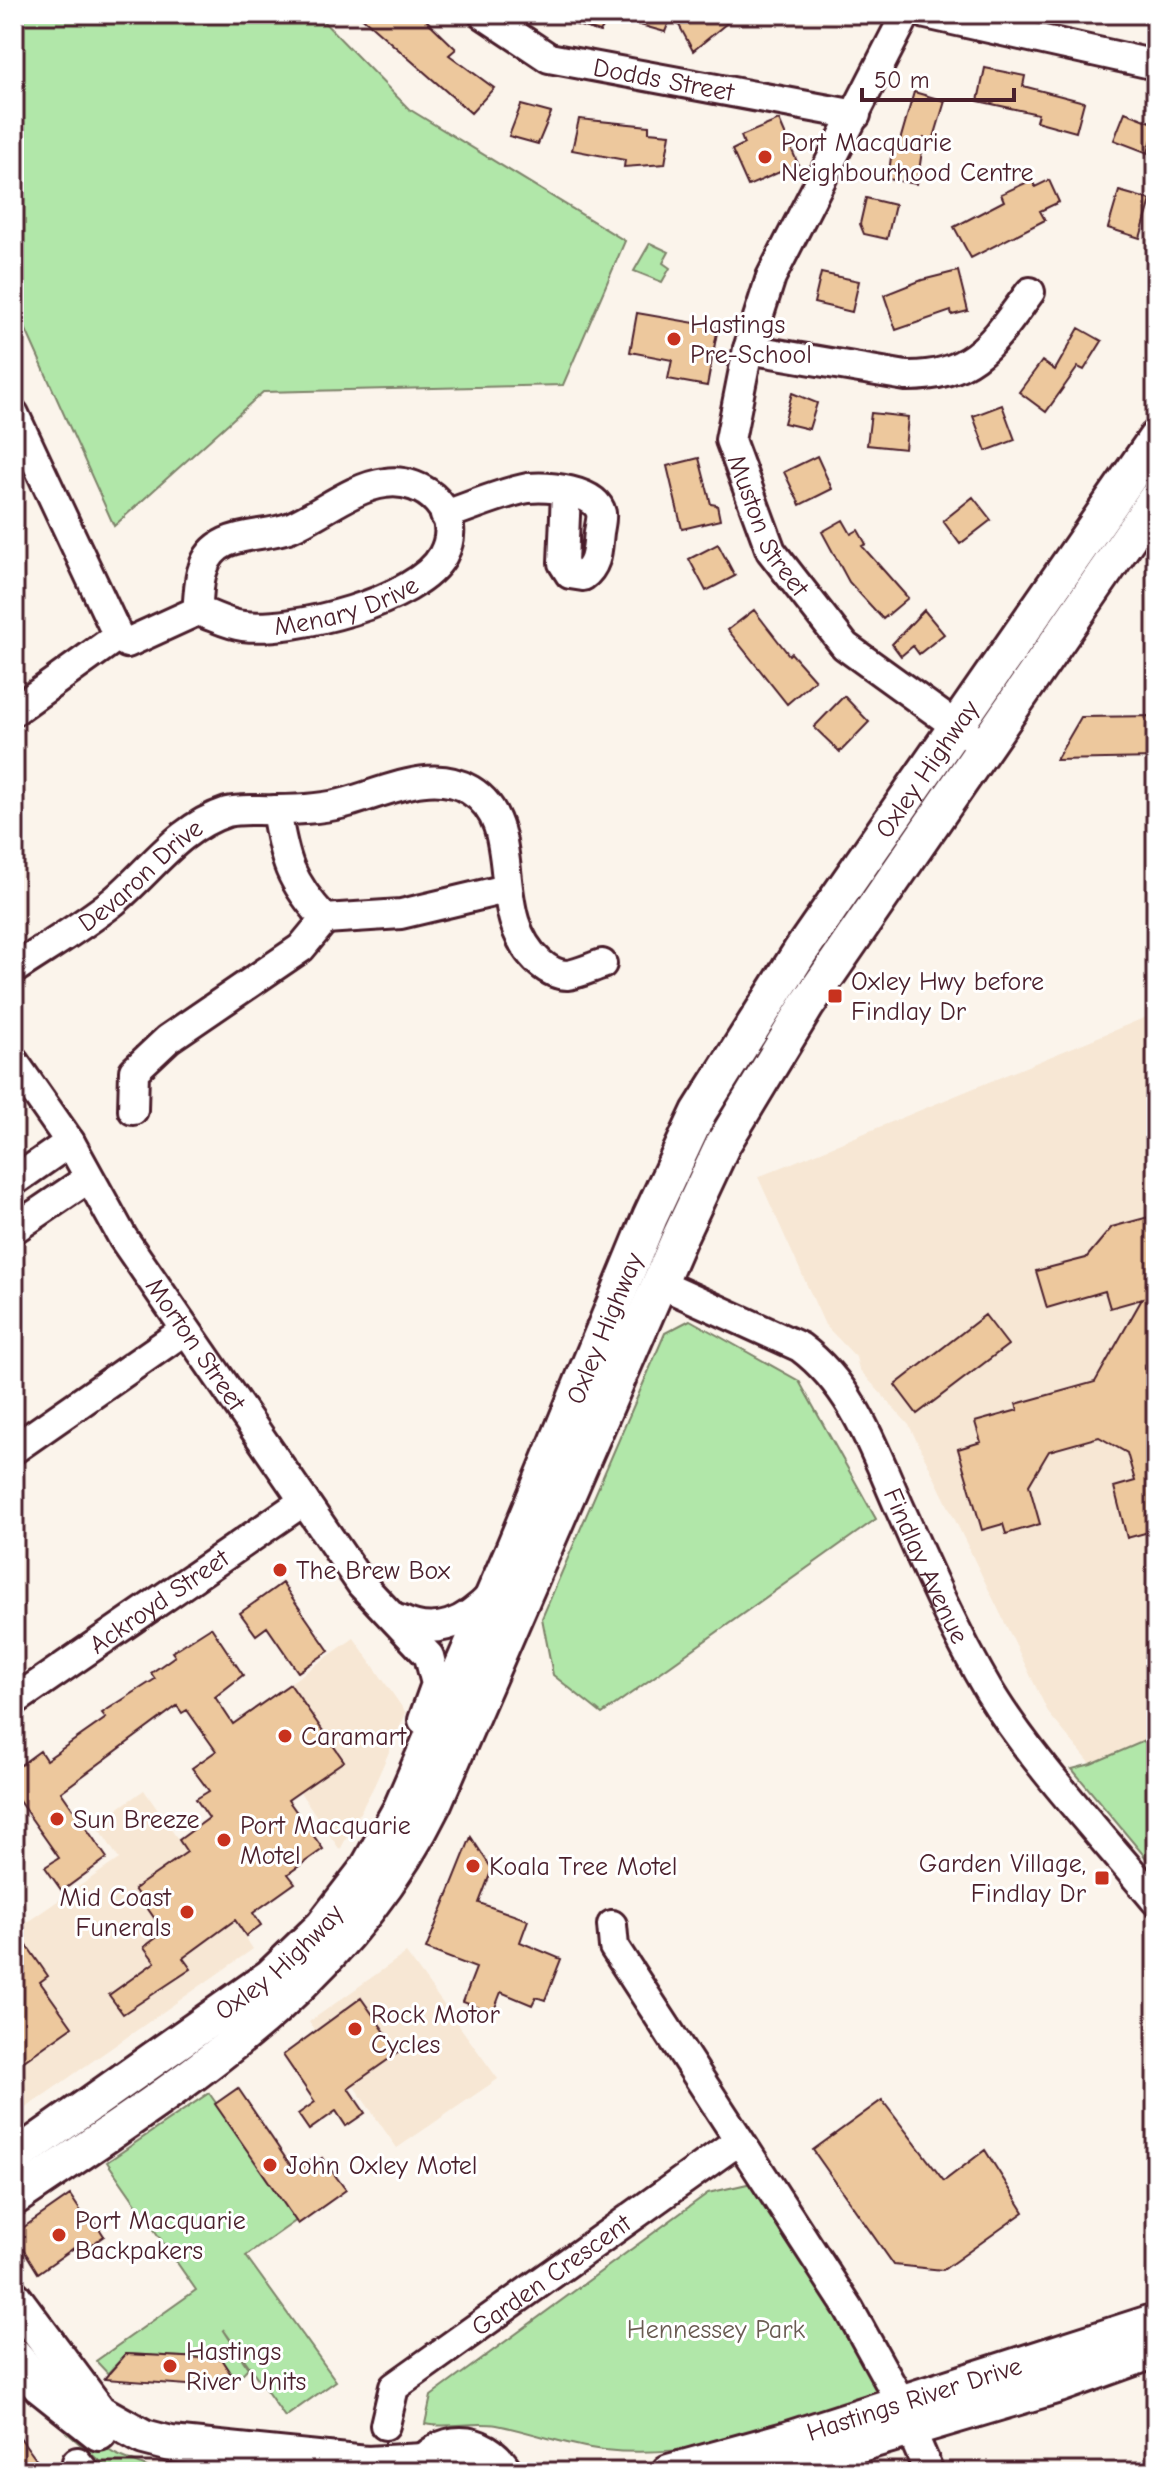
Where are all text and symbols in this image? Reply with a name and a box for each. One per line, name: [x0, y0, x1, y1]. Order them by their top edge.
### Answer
scale bar: [862, 52, 1014, 102]
street label: Dodds Street: [591, 53, 738, 108]
text: 50 m: [874, 66, 930, 94]
place label: Port Macquarie Neighbourhood Centre: [781, 128, 1034, 188]
marker: Port Macquarie Neighbourhood Centre: [756, 148, 774, 166]
place label: Hastings Pre-School: [690, 310, 812, 370]
marker: Hastings Pre-School: [665, 330, 683, 348]
street label: Muston Street: [721, 451, 816, 604]
street label: Menary Drive: [273, 570, 424, 642]
street label: Oxley Highway: [870, 695, 986, 844]
street label: Devaron Drive: [73, 813, 208, 938]
place label: Oxley Hwy before Findlay Dr: [851, 967, 1044, 1027]
marker: Oxley Hwy before Findlay Dr: [826, 987, 844, 1005]
street label: Oxley Highway: [561, 1248, 650, 1409]
street label: Morton Street: [139, 1272, 252, 1418]
street label: Findlay Avenue: [877, 1484, 974, 1649]
street label: Ackroyd Street: [84, 1543, 236, 1660]
place label: The Brew Box: [296, 1556, 451, 1586]
marker: The Brew Box: [271, 1561, 289, 1579]
place label: Caramart: [301, 1722, 408, 1752]
marker: Caramart: [276, 1727, 294, 1745]
place label: Sun Breeze: [73, 1805, 199, 1835]
marker: Sun Breeze: [48, 1810, 66, 1828]
place label: Port Macquarie Motel: [240, 1811, 411, 1871]
marker: Port Macquarie Motel: [215, 1831, 233, 1849]
place label: Garden Village, Findlay Dr: [919, 1849, 1087, 1909]
place label: Koala Tree Motel: [489, 1852, 677, 1882]
marker: Koala Tree Motel: [464, 1857, 482, 1875]
marker: Garden Village, Findlay Dr: [1093, 1869, 1111, 1887]
place label: Mid Coast Funerals: [59, 1883, 173, 1943]
street label: Oxley Highway: [210, 1899, 350, 2027]
marker: Mid Coast Funerals: [178, 1903, 196, 1921]
place label: Rock Motor Cycles: [371, 2000, 500, 2060]
marker: Rock Motor Cycles: [346, 2020, 364, 2038]
place label: John Oxley Motel: [286, 2151, 477, 2181]
marker: John Oxley Motel: [261, 2156, 279, 2174]
place label: Port Macquarie Backpakers: [75, 2206, 246, 2266]
street label: Garden Crescent: [466, 2208, 638, 2343]
marker: Port Macquarie Backpakers: [50, 2226, 68, 2244]
park label: Hennessey Park: [627, 2315, 806, 2345]
place label: Hastings River Units: [186, 2337, 306, 2397]
street label: Hastings River Drive: [803, 2351, 1026, 2448]
marker: Hastings River Units: [161, 2357, 179, 2375]

